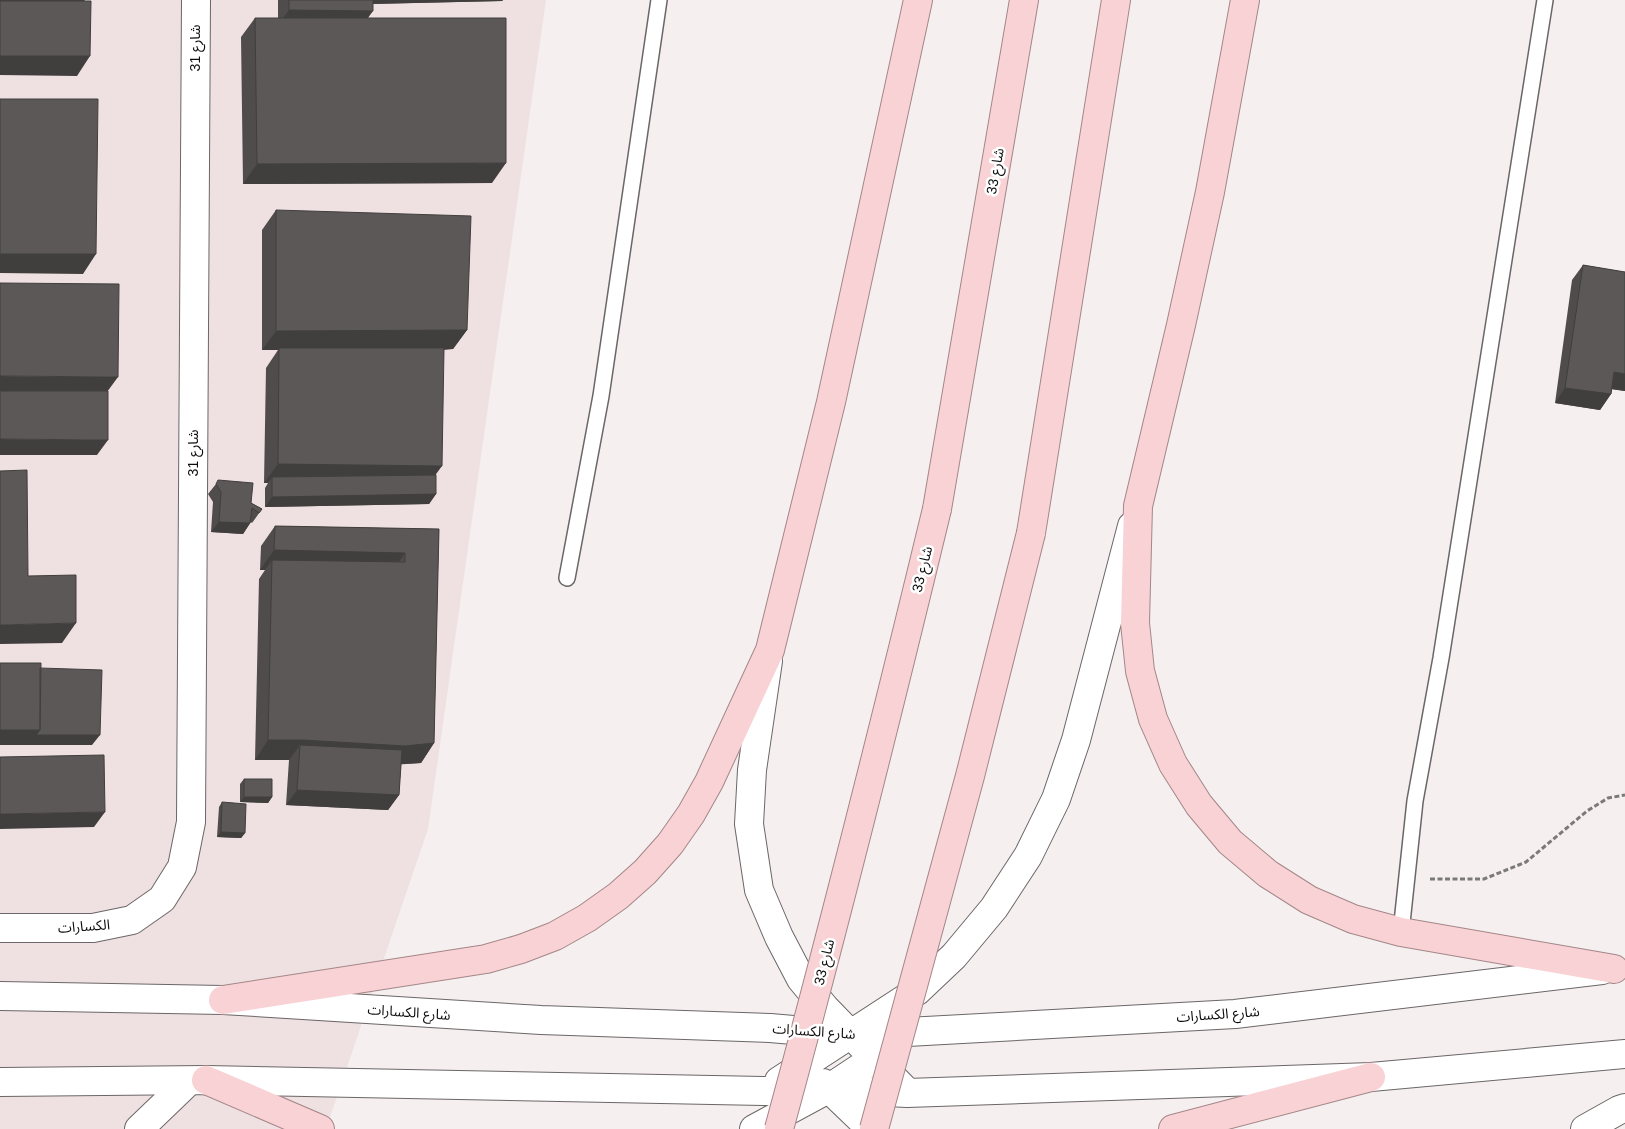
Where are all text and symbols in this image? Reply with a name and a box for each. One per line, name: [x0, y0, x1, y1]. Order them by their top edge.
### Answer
street label: شارع 31: [187, 25, 206, 71]
street label: شارع 33: [983, 147, 1010, 196]
street label: شارع 31: [185, 430, 204, 476]
street label: شارع 33: [909, 544, 938, 594]
street label: الكسارات: [57, 916, 111, 937]
street label: شارع 33: [811, 937, 840, 987]
street label: شارع الكسارات: [367, 1001, 451, 1026]
street label: شارع الكسارات: [1176, 1003, 1260, 1028]
street label: شارع الكسارات: [772, 1020, 856, 1045]

